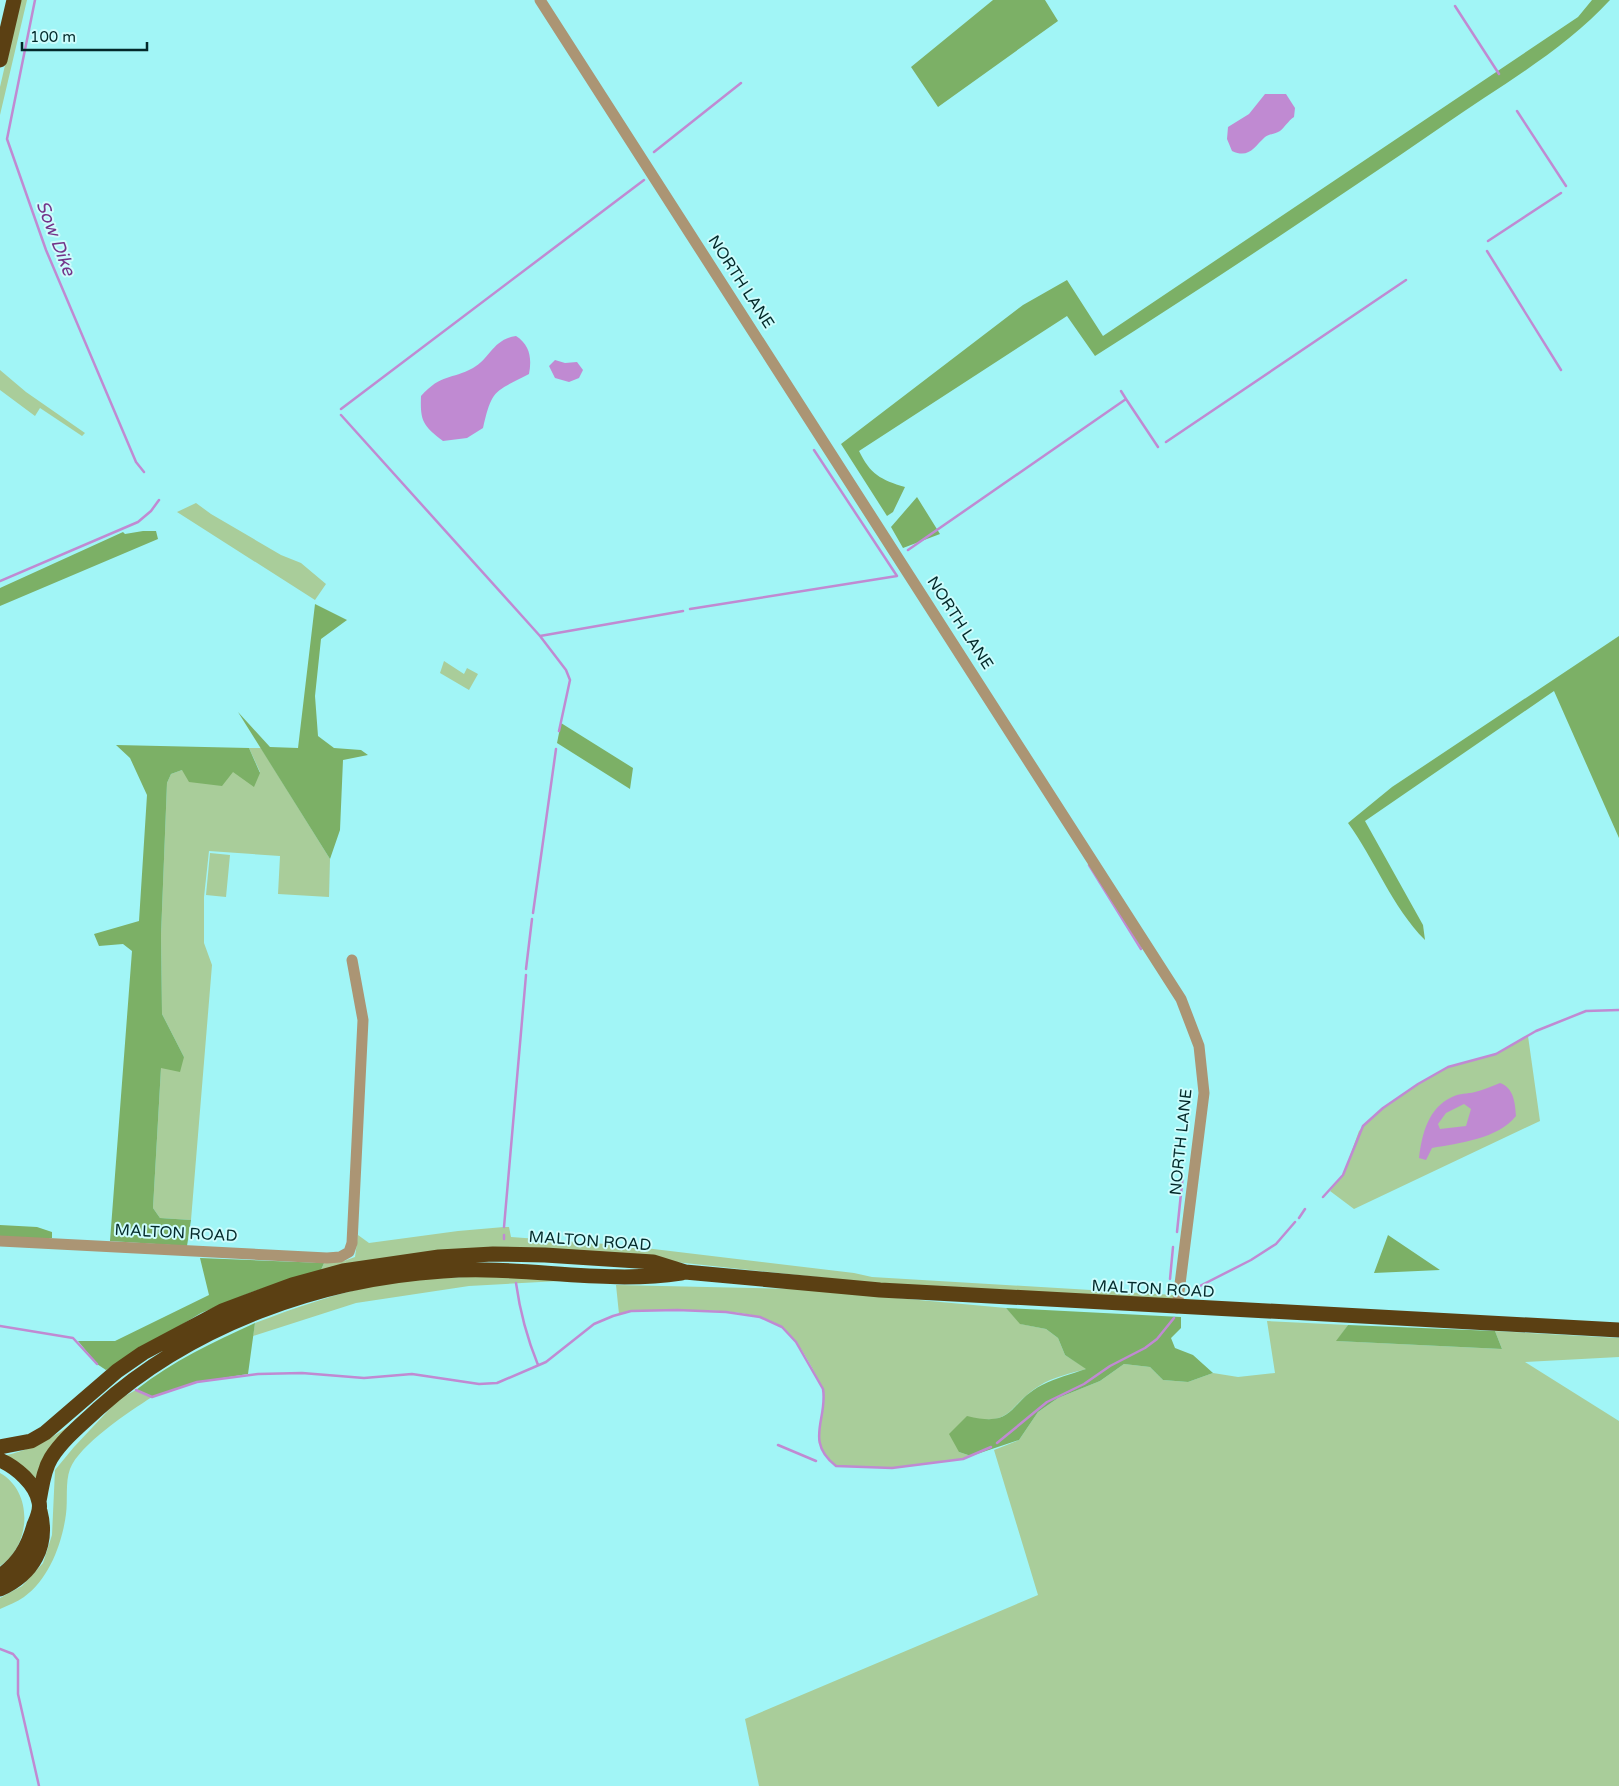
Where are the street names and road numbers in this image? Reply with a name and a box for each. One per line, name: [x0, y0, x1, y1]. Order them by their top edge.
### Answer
street label: NORTH LANE: [703, 232, 779, 332]
street label: NORTH LANE: [922, 573, 998, 673]
street label: NORTH LANE: [1165, 1088, 1197, 1196]
street label: MALTON ROAD: [114, 1220, 238, 1246]
street label: MALTON ROAD: [528, 1227, 652, 1255]
street label: MALTON ROAD: [1091, 1276, 1215, 1302]

